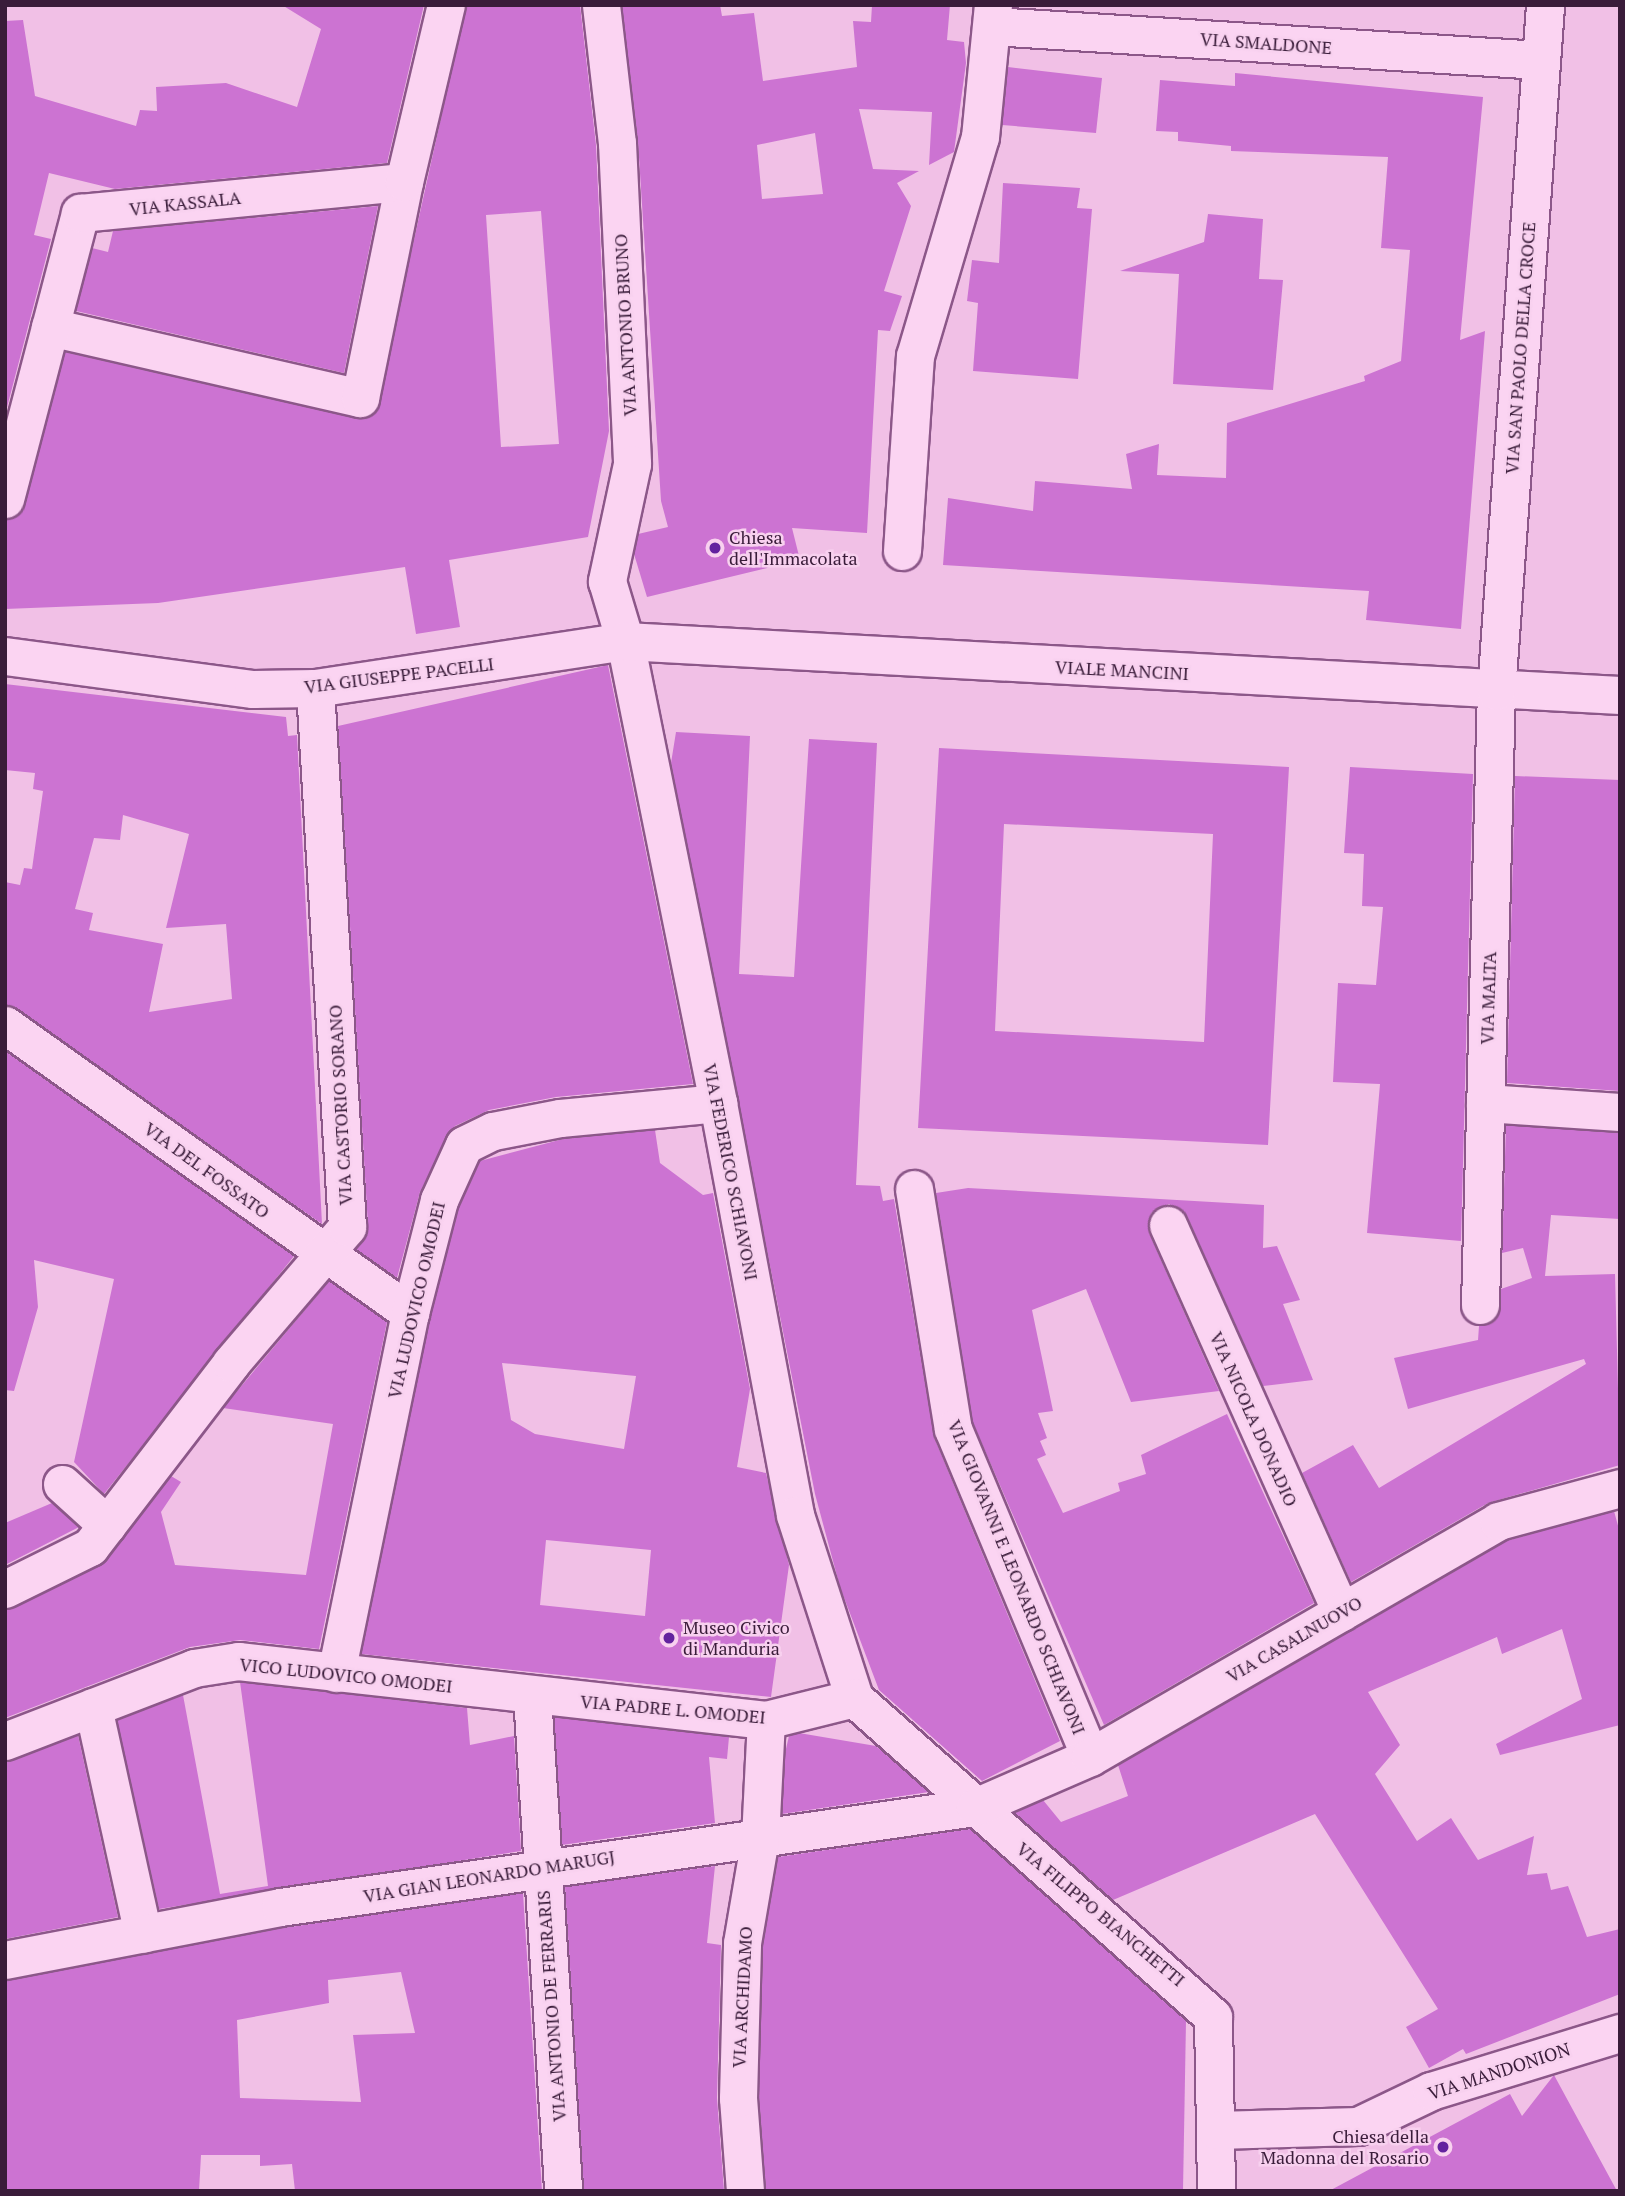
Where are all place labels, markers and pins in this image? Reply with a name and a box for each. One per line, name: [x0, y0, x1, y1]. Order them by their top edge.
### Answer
place label: Chiesa dell'Immacolata: [729, 527, 858, 570]
marker: Chiesa dell'Immacolata: [707, 540, 723, 556]
place label: Museo Civico di Manduria: [683, 1617, 790, 1660]
marker: Museo Civico di Manduria: [661, 1630, 677, 1646]
place label: Chiesa della Madonna del Rosario: [1260, 2126, 1429, 2168]
marker: Chiesa della Madonna del Rosario: [1435, 2139, 1451, 2155]

